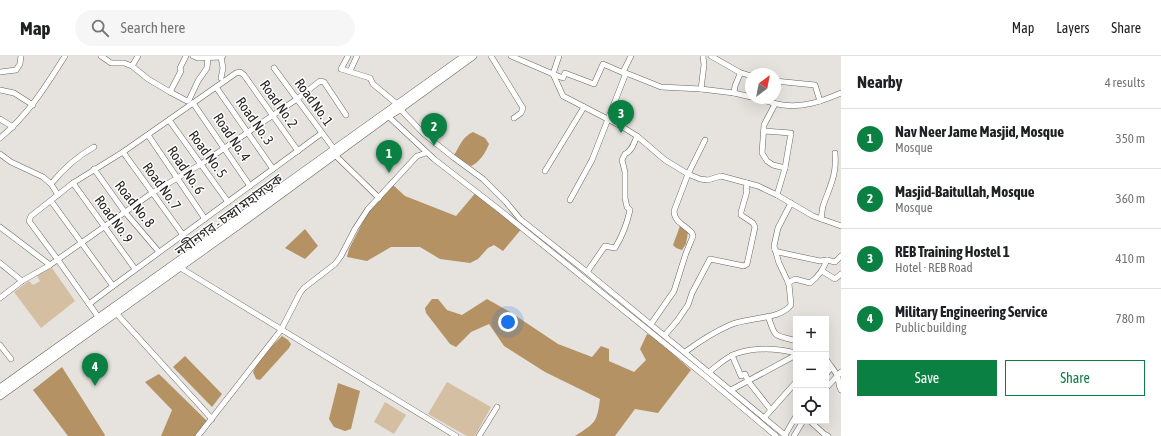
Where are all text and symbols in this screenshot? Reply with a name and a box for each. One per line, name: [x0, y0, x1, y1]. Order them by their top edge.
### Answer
search box: [75, 10, 355, 46]
text: Map: [20, 17, 51, 39]
icon: search: [89, 17, 111, 39]
text: Search here: [121, 19, 185, 36]
text: Map: [1012, 20, 1034, 36]
text: Layers: [1056, 20, 1089, 36]
text: Share: [1111, 20, 1141, 36]
north arrow: [745, 68, 781, 104]
text: Nearby: [857, 72, 903, 92]
street label: Road No. 1: [292, 75, 336, 129]
text: 4 results: [1105, 75, 1145, 90]
street label: Road No. 2: [257, 77, 301, 131]
street label: Road No. 3: [233, 94, 277, 148]
pin: 3: [608, 100, 634, 133]
street label: Road No. 4: [210, 110, 254, 164]
pin: 2: [421, 113, 447, 146]
text: Nav Neer Jame Masjid, Mosque: [895, 123, 1064, 140]
street label: Road No. 5: [186, 127, 230, 181]
text: 1: [867, 131, 873, 146]
text: 350 m: [1116, 131, 1145, 146]
pin: 1: [376, 140, 402, 173]
text: Mosque: [895, 140, 933, 155]
street label: Road No. 6: [164, 143, 208, 197]
street label: Road No. 7: [140, 159, 184, 213]
street label: নবীনগর - চন্দ্রা মহাসড়ক: [171, 170, 286, 260]
street label: Road No. 8: [112, 178, 158, 231]
text: Masjid-Baitullah, Mosque: [895, 183, 1035, 200]
text: 2: [867, 191, 873, 206]
text: 360 m: [1116, 191, 1145, 206]
street label: Road No. 9: [92, 192, 136, 246]
text: Mosque: [895, 200, 933, 215]
text: REB Training Hostel 1: [895, 243, 1010, 260]
text: 3: [867, 251, 873, 266]
text: 410 m: [1116, 251, 1145, 266]
text: Hotel · REB Road: [895, 260, 973, 275]
text: Military Engineering Service: [895, 303, 1047, 320]
text: 4: [867, 311, 873, 326]
text: 780 m: [1116, 311, 1145, 326]
your location: [498, 312, 518, 332]
map controls: [793, 316, 829, 424]
button: +: [793, 316, 829, 352]
text: Public building: [895, 320, 967, 335]
button: −: [793, 352, 829, 388]
pin: 4: [82, 353, 108, 386]
button: Save: [857, 360, 997, 396]
button: Share: [1005, 360, 1145, 396]
button: locate: [793, 388, 829, 424]

